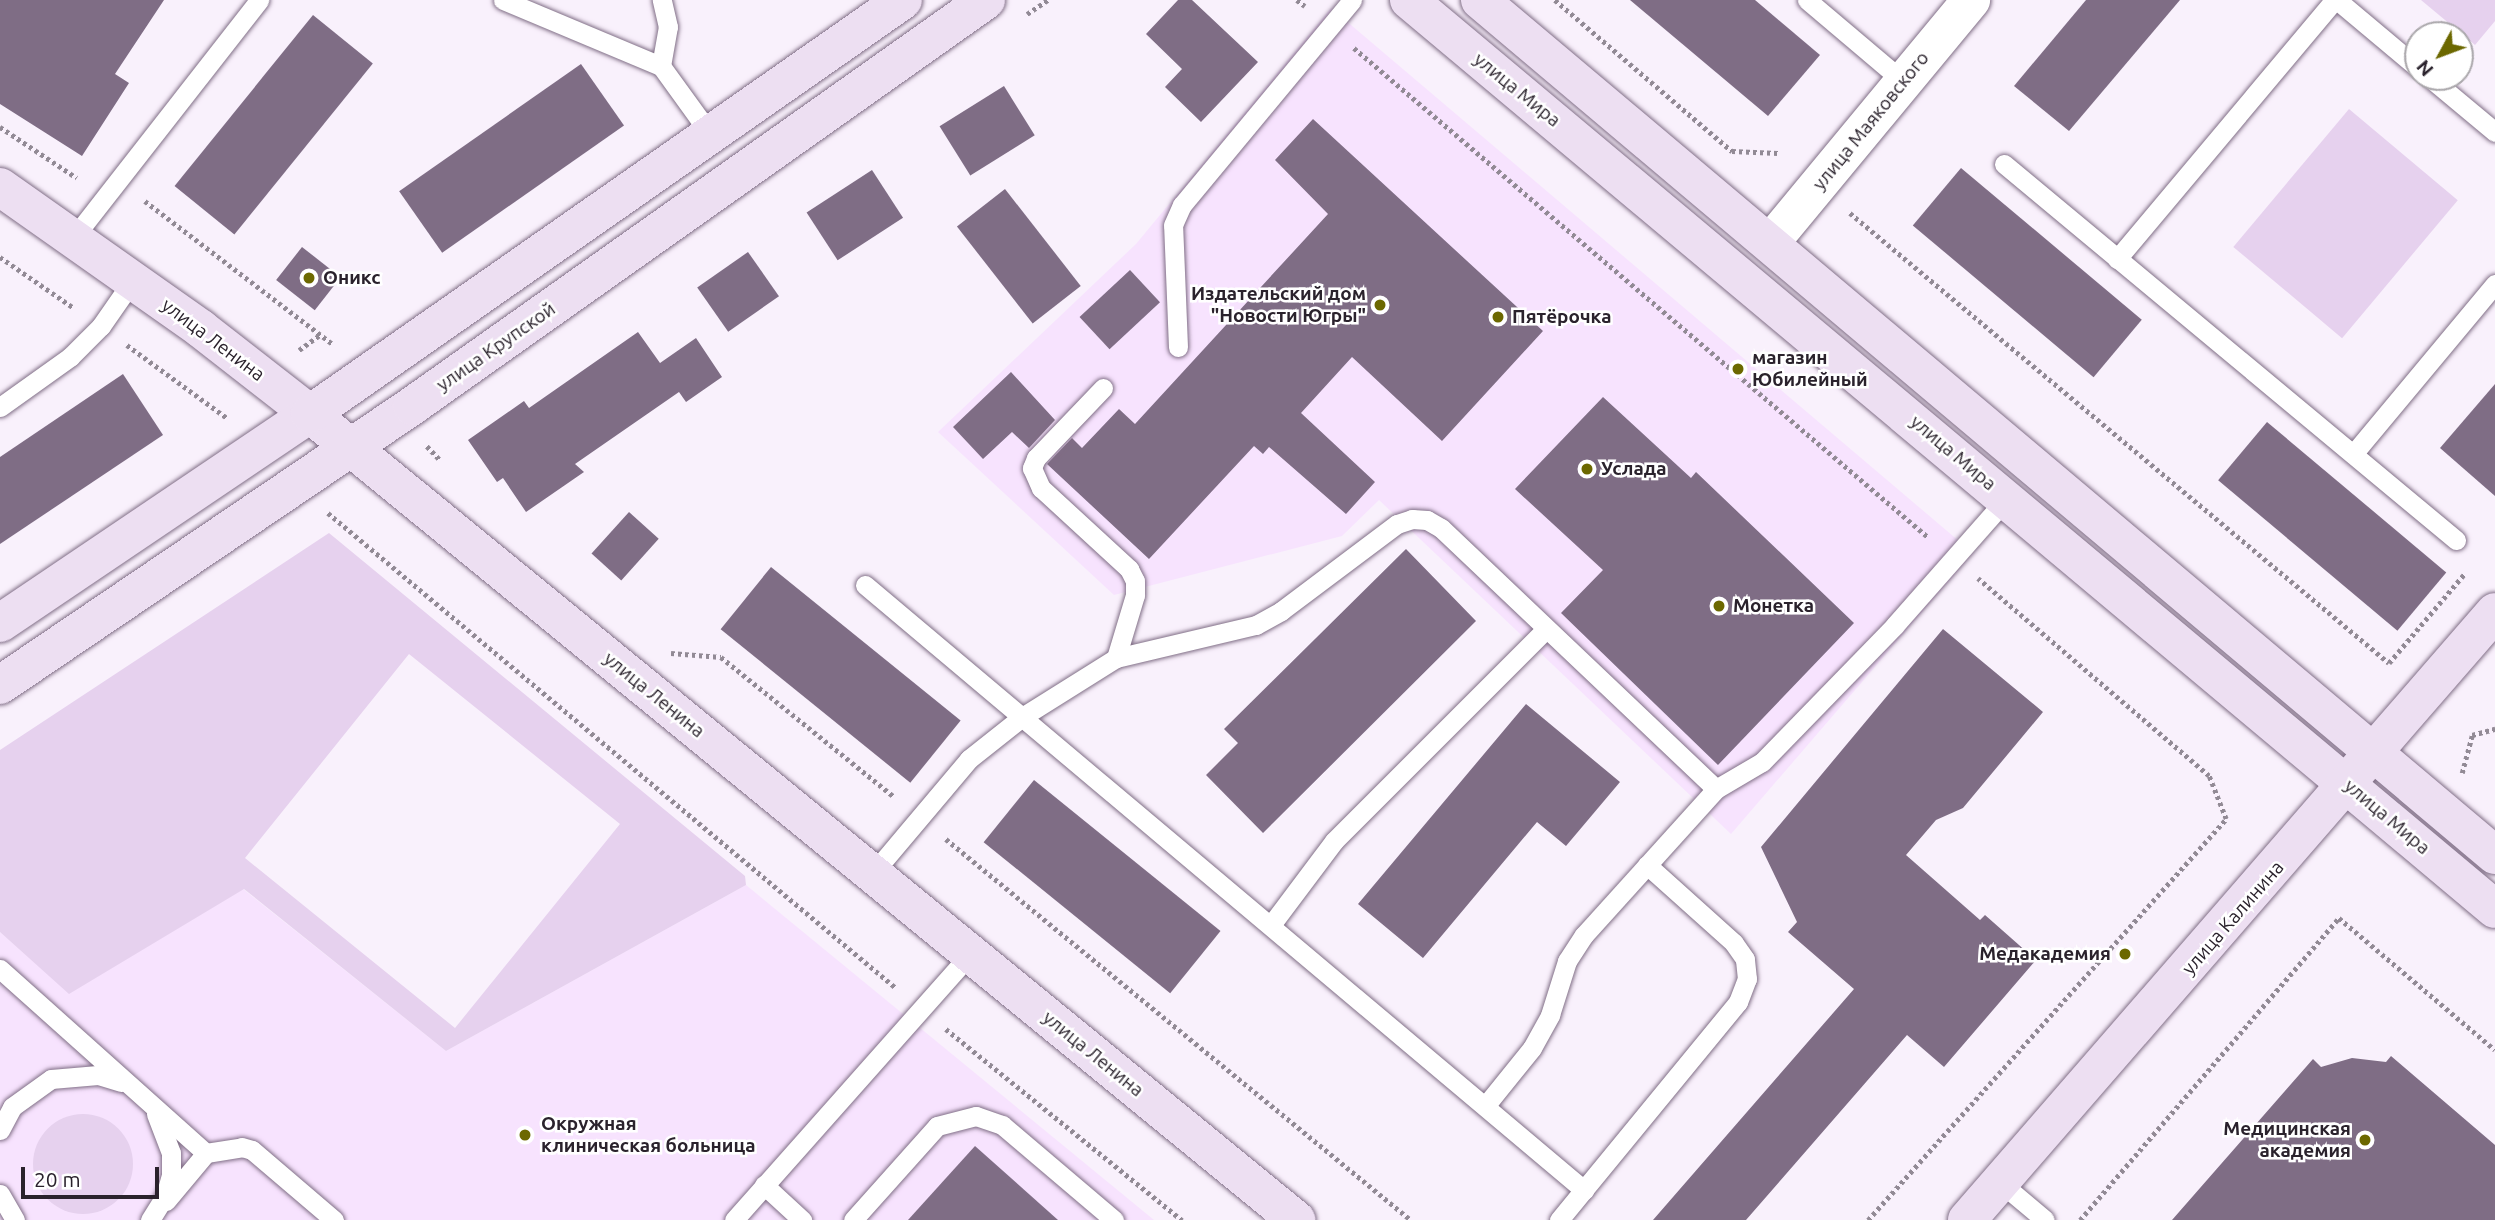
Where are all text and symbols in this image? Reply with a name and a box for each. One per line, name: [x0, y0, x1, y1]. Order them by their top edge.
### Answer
north arrow: [2404, 21, 2474, 91]
street label: улица Маяковского: [1808, 47, 1934, 195]
street label: улица Мира: [1469, 48, 1565, 132]
text: N: [2412, 56, 2438, 81]
place label: Оникс: [323, 267, 381, 289]
marker: Оникс: [301, 270, 317, 286]
place label: Издательский дом "Новости Югры": [1191, 283, 1366, 327]
street label: улица Ленина: [157, 294, 269, 386]
marker: Издательский дом "Новости Югры": [1372, 297, 1388, 313]
street label: улица Крупской: [432, 298, 560, 396]
place label: Пятёрочка: [1512, 306, 1611, 328]
marker: Пятёрочка: [1490, 309, 1506, 325]
place label: магазин Юбилейный: [1752, 347, 1868, 391]
marker: магазин Юбилейный: [1730, 361, 1746, 377]
street label: улица Мира: [1905, 411, 2001, 495]
place label: Услада: [1601, 458, 1667, 480]
marker: Услада: [1579, 461, 1595, 477]
place label: Монетка: [1733, 595, 1814, 617]
marker: Монетка: [1711, 598, 1727, 614]
street label: улица Ленина: [599, 647, 709, 743]
street label: улица Мира: [2339, 775, 2435, 859]
street label: улица Калинина: [2177, 856, 2289, 980]
place label: Медакадемия: [1979, 943, 2111, 965]
marker: Медакадемия: [2117, 946, 2133, 962]
street label: улица Ленина: [1038, 1006, 1148, 1102]
place label: Окружная клиническая больница: [541, 1113, 755, 1157]
place label: Медицинская академия: [2223, 1118, 2351, 1162]
marker: Окружная клиническая больница: [515, 1125, 535, 1145]
marker: Медицинская академия: [2357, 1132, 2373, 1148]
scale bar: [24, 1154, 163, 1198]
text: 20 m: [34, 1167, 81, 1191]

